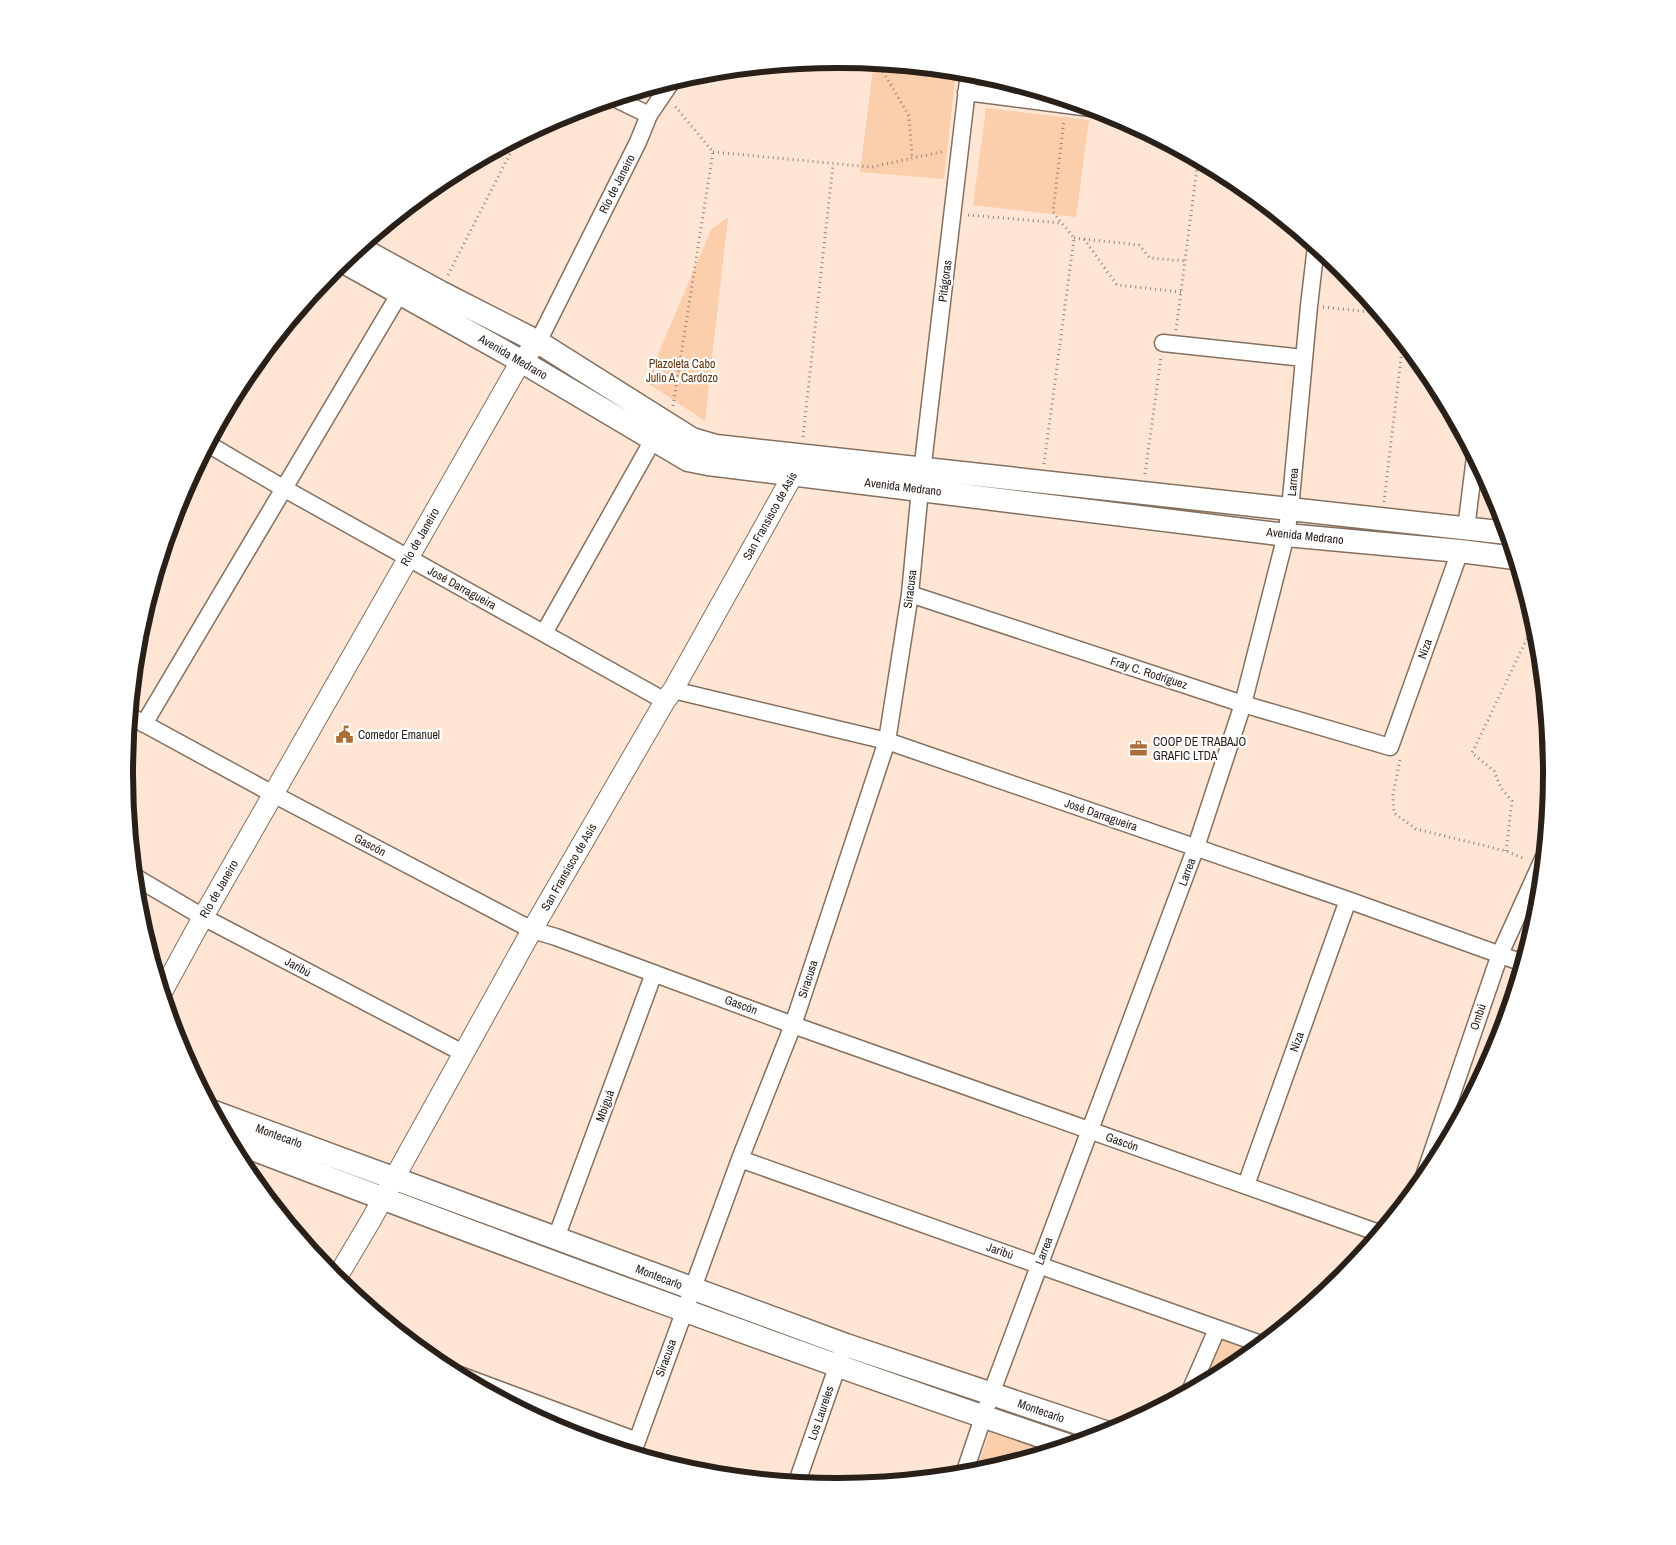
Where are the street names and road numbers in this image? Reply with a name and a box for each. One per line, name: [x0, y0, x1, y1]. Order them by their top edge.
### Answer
street label: Río de Janeiro: [595, 152, 639, 216]
street label: Pitágoras: [934, 259, 956, 303]
street label: Avenida Medrano: [475, 330, 551, 383]
street label: Larrea: [1284, 467, 1302, 497]
street label: San Fransisco de Asís: [739, 469, 801, 563]
street label: Avenida Medrano: [863, 474, 942, 500]
street label: Río de Janeiro: [397, 505, 443, 569]
street label: Avenida Medrano: [1265, 524, 1344, 548]
street label: José Darragueira: [425, 563, 500, 614]
street label: Siracusa: [900, 568, 920, 609]
street label: Niza: [1414, 636, 1436, 661]
street label: Fray C. Rodríguez: [1108, 653, 1190, 693]
street label: José Darragueira: [1062, 795, 1140, 835]
street label: San Fransisco de Asís: [537, 820, 601, 914]
street label: Gascón: [351, 830, 389, 860]
street label: Larrea: [1175, 855, 1200, 888]
street label: Río de Janeiro: [196, 857, 242, 921]
street label: Jaribú: [282, 954, 314, 980]
street label: Siracusa: [794, 958, 822, 1000]
street label: Gascón: [722, 992, 760, 1018]
street label: Ombú: [1466, 1002, 1490, 1032]
street label: Niza: [1286, 1029, 1308, 1054]
street label: Mbiguá: [592, 1087, 618, 1124]
street label: Montecarlo: [253, 1120, 305, 1152]
street label: Gascón: [1103, 1129, 1141, 1155]
street label: Larrea: [1031, 1234, 1057, 1267]
street label: Jaribú: [984, 1239, 1016, 1263]
street label: Montecarlo: [633, 1261, 685, 1293]
street label: Siracusa: [652, 1337, 680, 1379]
street label: Los Laureles: [804, 1384, 838, 1442]
street label: Montecarlo: [1015, 1396, 1067, 1426]

